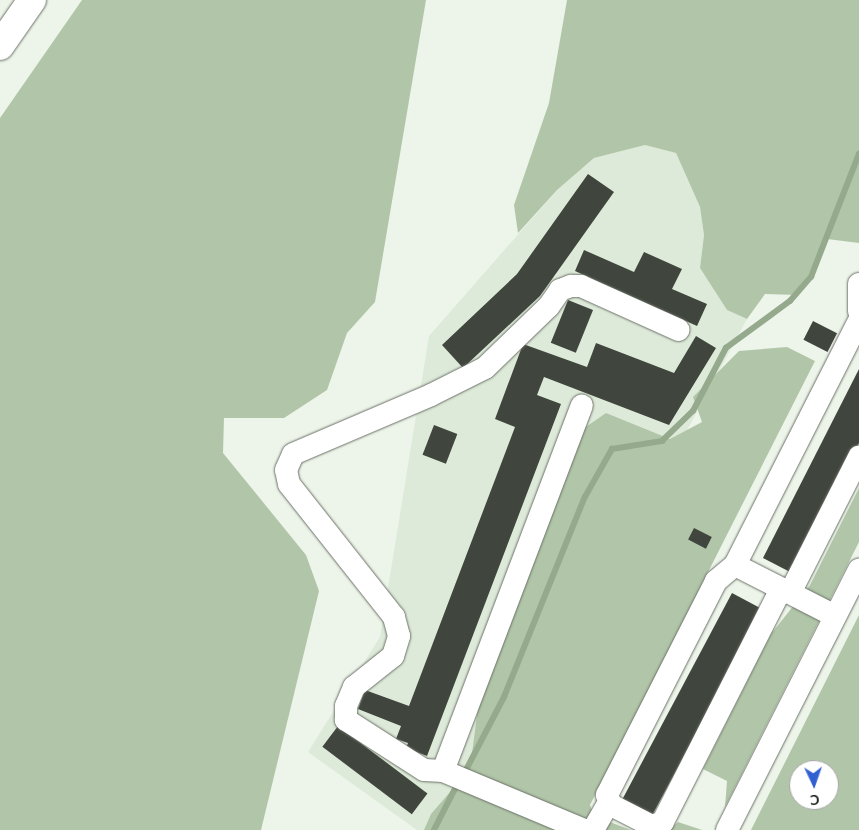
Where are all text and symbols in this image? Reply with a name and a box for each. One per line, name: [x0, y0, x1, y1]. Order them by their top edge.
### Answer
north arrow: [789, 760, 839, 810]
text: С: [810, 790, 820, 809]

